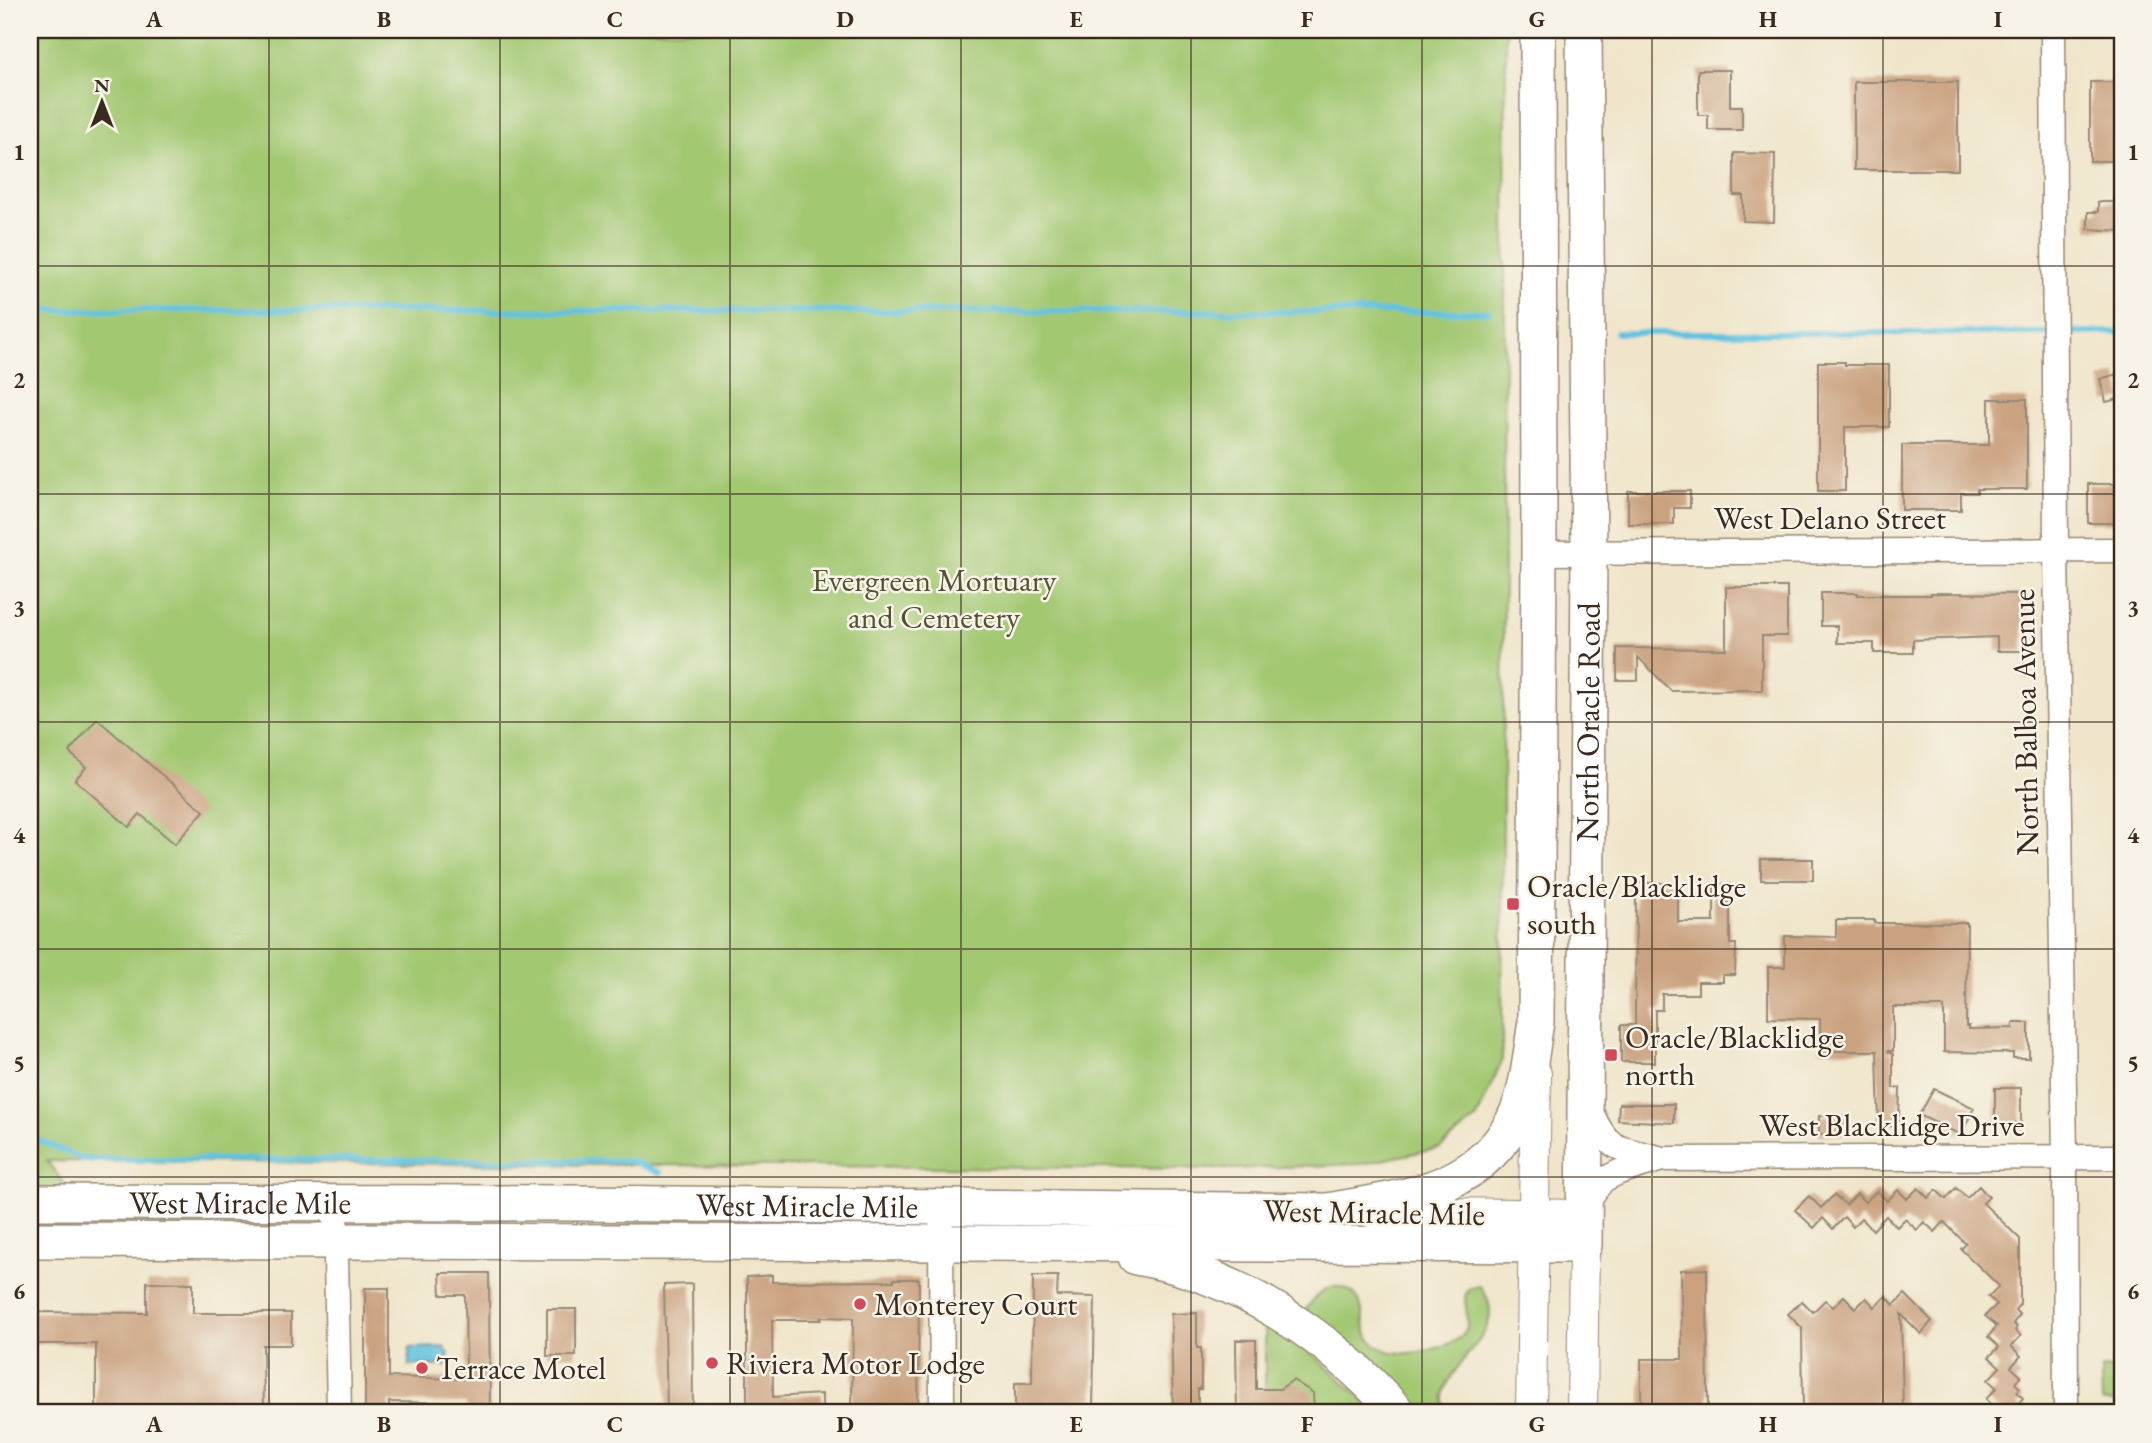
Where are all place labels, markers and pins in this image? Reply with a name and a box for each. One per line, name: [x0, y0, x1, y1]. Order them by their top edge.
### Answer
place label: Oracle/Blacklidge south: [1527, 865, 1746, 944]
marker: Oracle/Blacklidge south: [1505, 896, 1521, 912]
place label: Oracle/Blacklidge north: [1625, 1016, 1844, 1095]
marker: Oracle/Blacklidge north: [1603, 1047, 1619, 1063]
place label: Monterey Court: [874, 1283, 1077, 1325]
marker: Monterey Court: [852, 1296, 868, 1312]
place label: Riviera Motor Lodge: [726, 1342, 985, 1384]
place label: Terrace Motel: [436, 1347, 607, 1389]
marker: Riviera Motor Lodge: [704, 1355, 720, 1371]
marker: Terrace Motel: [414, 1360, 430, 1376]

